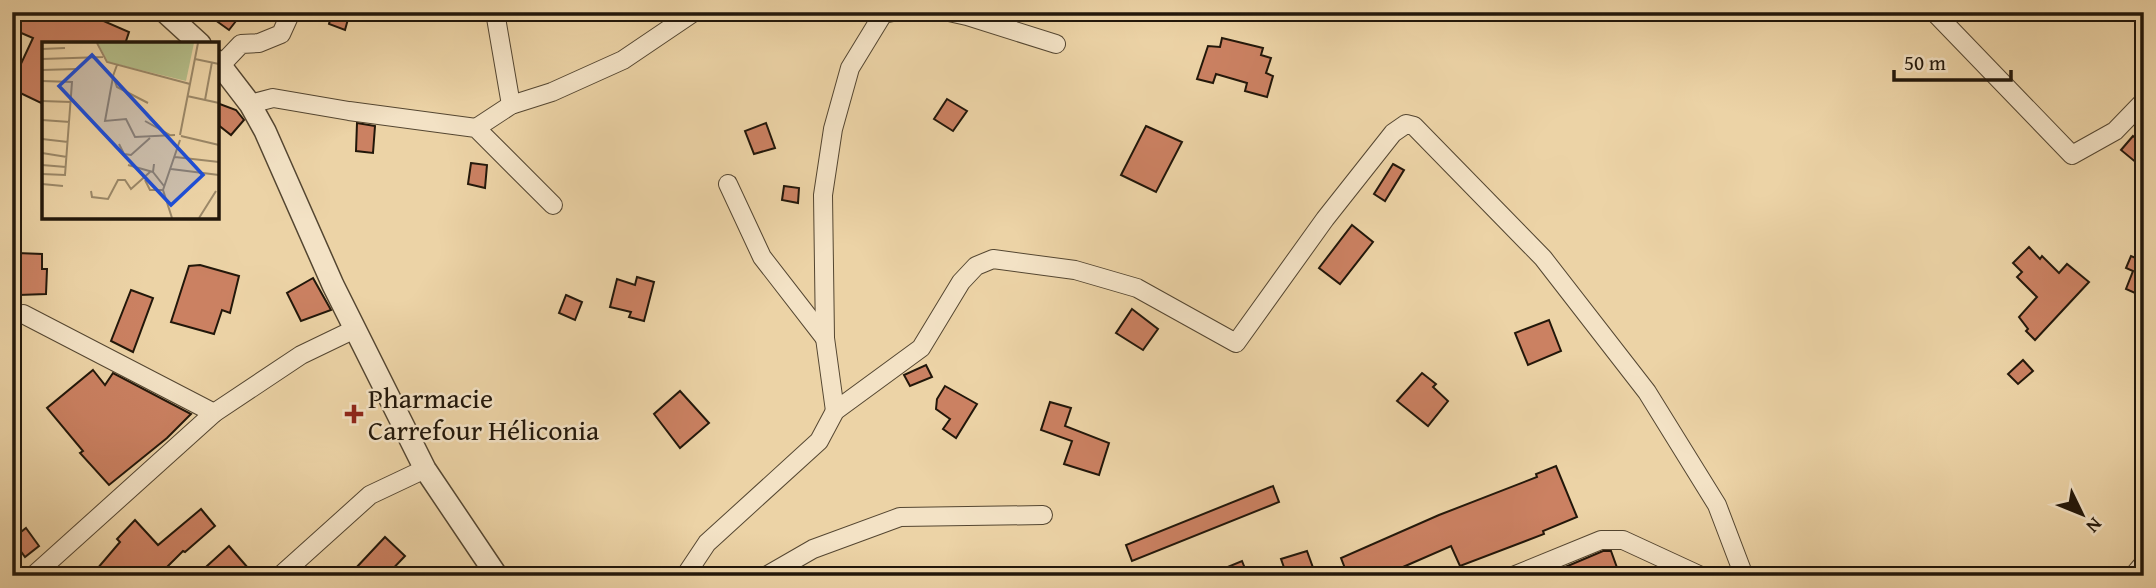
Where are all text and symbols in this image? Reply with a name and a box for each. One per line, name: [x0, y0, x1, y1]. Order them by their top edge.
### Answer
scale bar: [1894, 38, 2011, 82]
inset map: [42, 42, 219, 219]
text: 50 m: [1904, 47, 1946, 78]
place label: Pharmacie Carrefour Héliconia: [368, 377, 600, 450]
marker: Pharmacie Carrefour Héliconia: [346, 406, 362, 422]
north arrow: [2048, 480, 2118, 550]
text: N: [2080, 511, 2109, 540]

